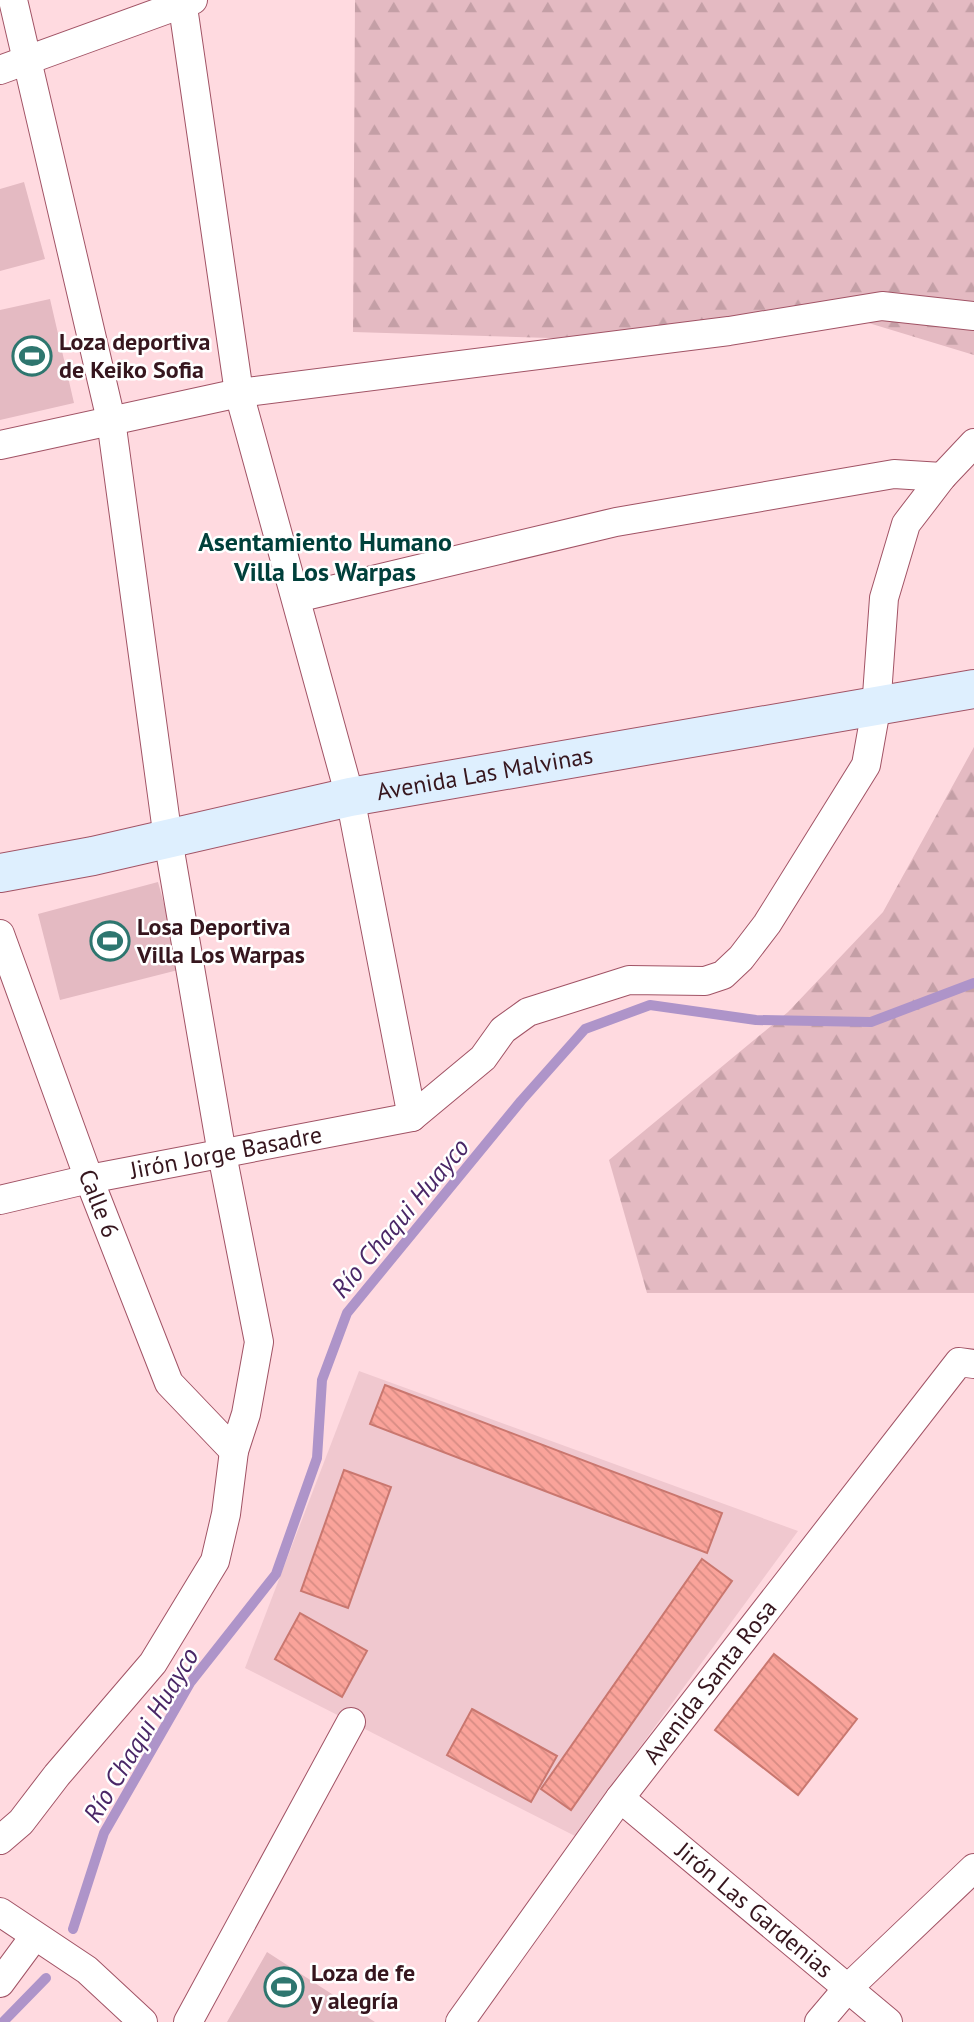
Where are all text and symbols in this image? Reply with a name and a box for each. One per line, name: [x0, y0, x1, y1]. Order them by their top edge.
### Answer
place label: Loza deportiva de Keiko Sofia: [59, 326, 210, 385]
sports icon: Loza deportiva de Keiko Sofia: [11, 335, 53, 377]
district label: Asentamiento Humano Villa Los Warpas: [198, 525, 452, 588]
street label: Avenida Las Malvinas: [374, 739, 595, 807]
place label: Losa Deportiva Villa Los Warpas: [136, 911, 305, 970]
sports icon: Losa Deportiva Villa Los Warpas: [89, 920, 131, 962]
street label: Jirón Jorge Basadre: [126, 1119, 325, 1186]
water label: Río Chaqui Huayco: [323, 1131, 476, 1304]
street label: Calle 6: [72, 1165, 126, 1242]
street label: Avenida Santa Rosa: [636, 1593, 783, 1770]
water label: Río Chaqui Huayco: [75, 1641, 206, 1828]
street label: Jirón Las Gardenias: [669, 1834, 840, 1985]
place label: Loza de fe y alegría: [310, 1957, 415, 2016]
sports icon: Loza de fe y alegría: [263, 1966, 305, 2008]

